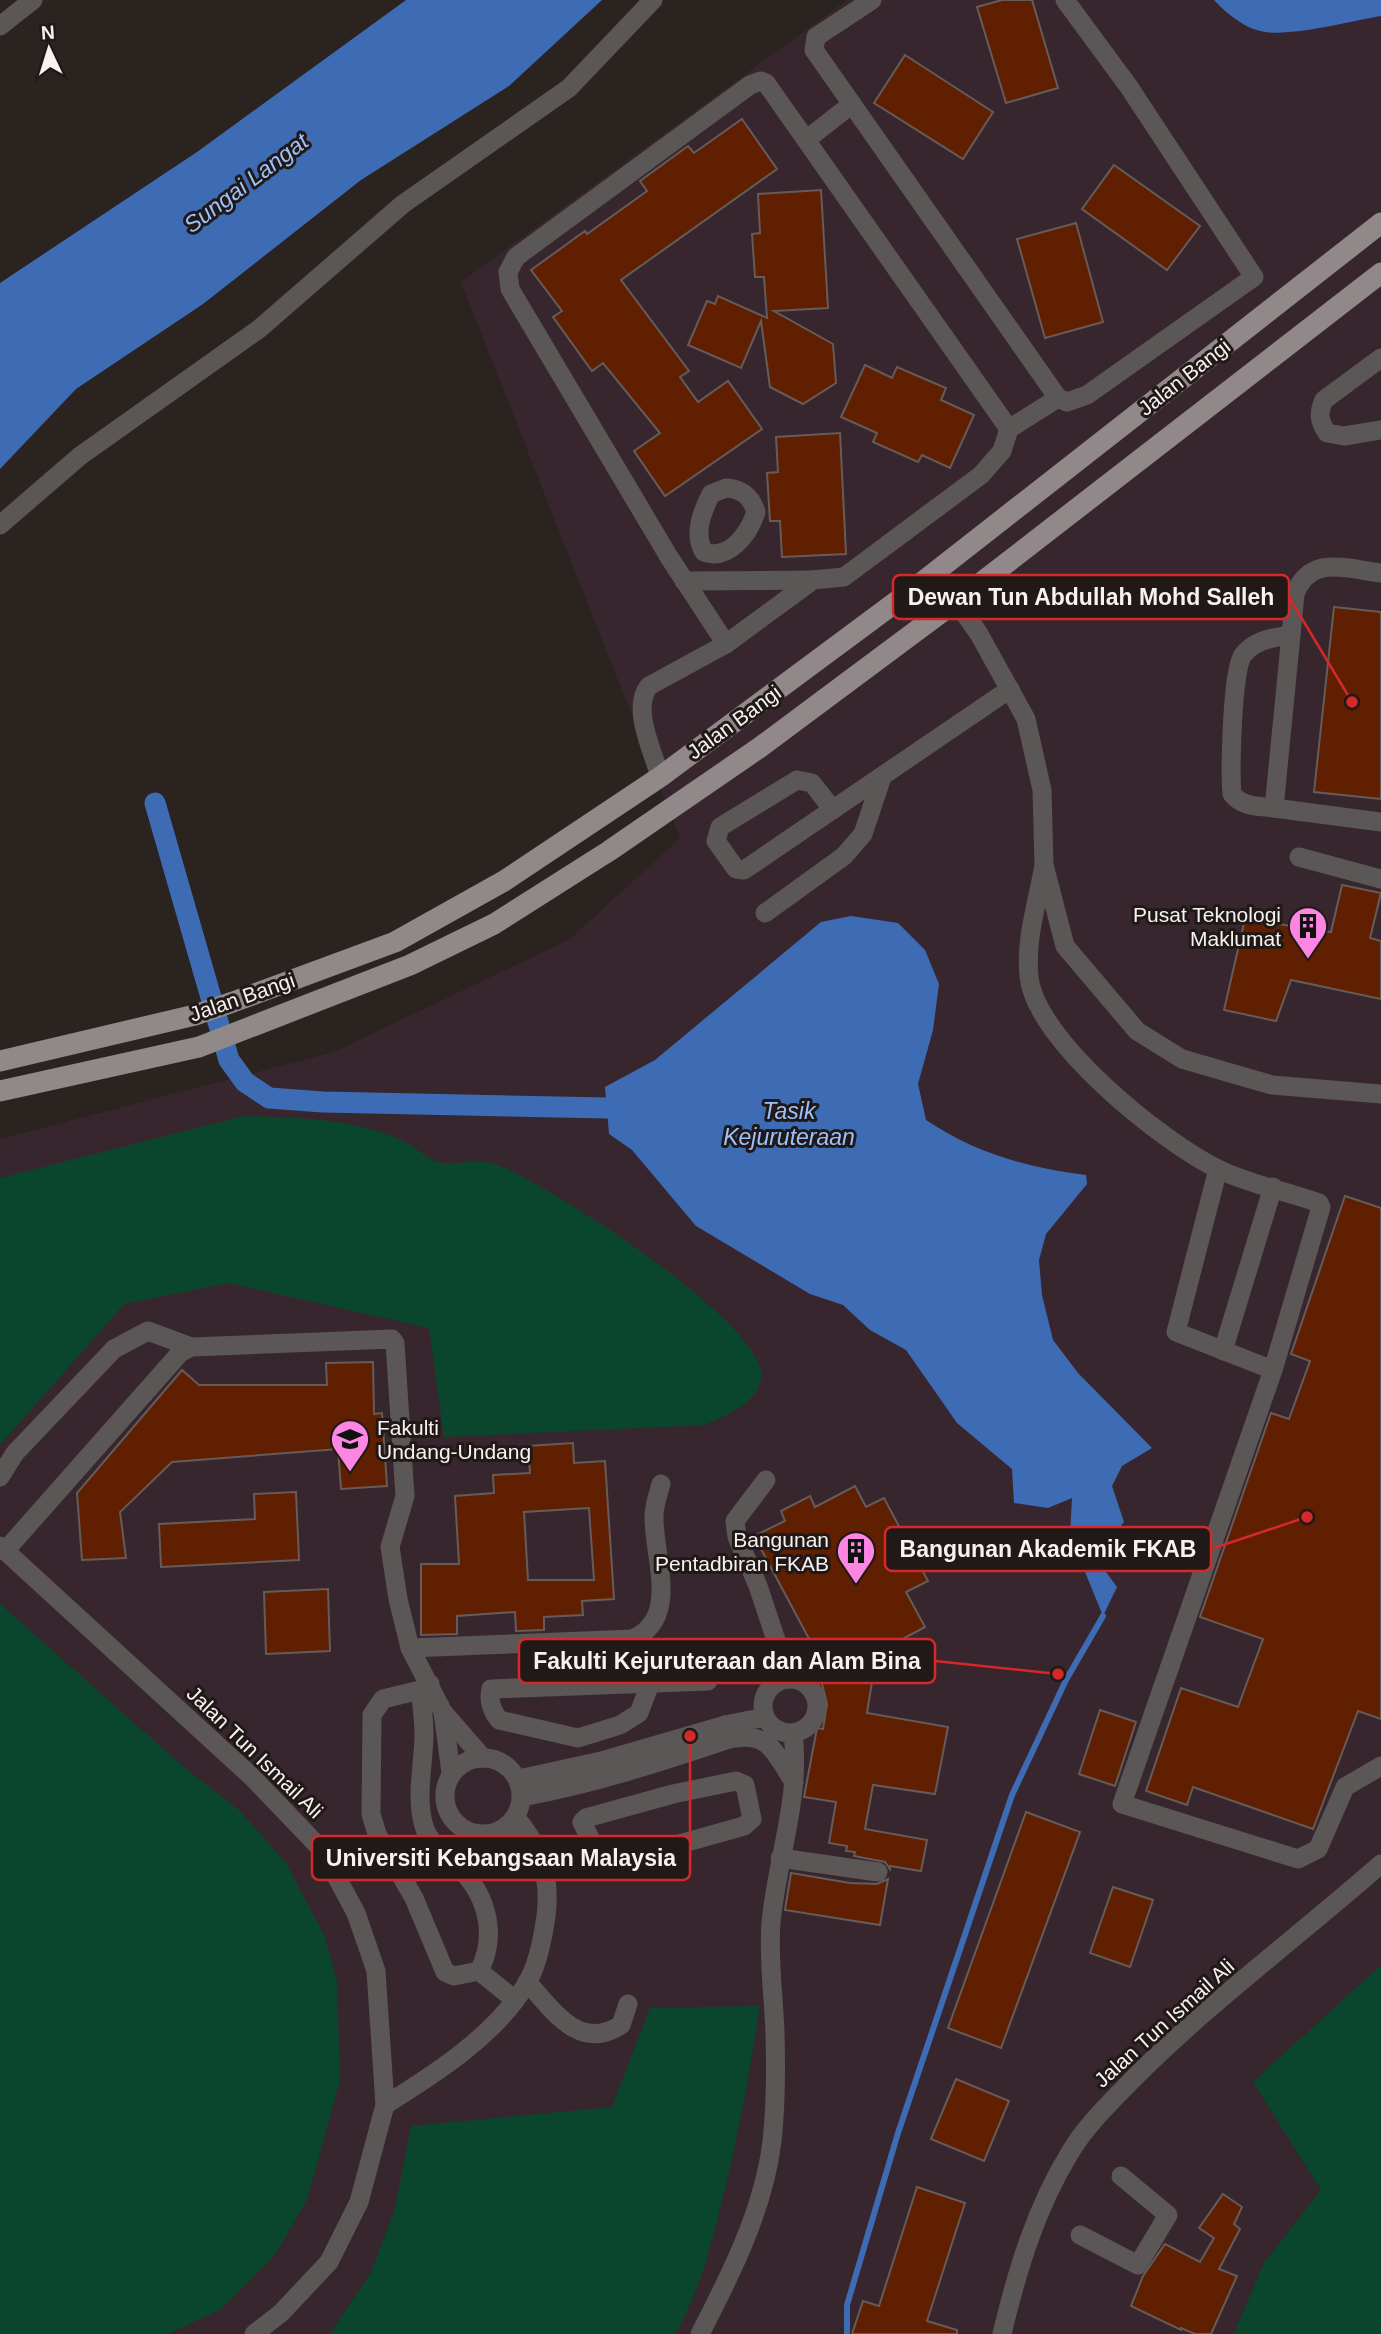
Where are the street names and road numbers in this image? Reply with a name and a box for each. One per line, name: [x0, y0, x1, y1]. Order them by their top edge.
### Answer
street label: Jalan Bangi: [1134, 334, 1234, 420]
street label: Jalan Bangi: [683, 680, 785, 764]
street label: Jalan Bangi: [186, 968, 298, 1026]
street label: Jalan Tun Ismail Ali: [182, 1681, 328, 1823]
street label: Jalan Tun Ismail Ali: [1090, 1954, 1238, 2092]

